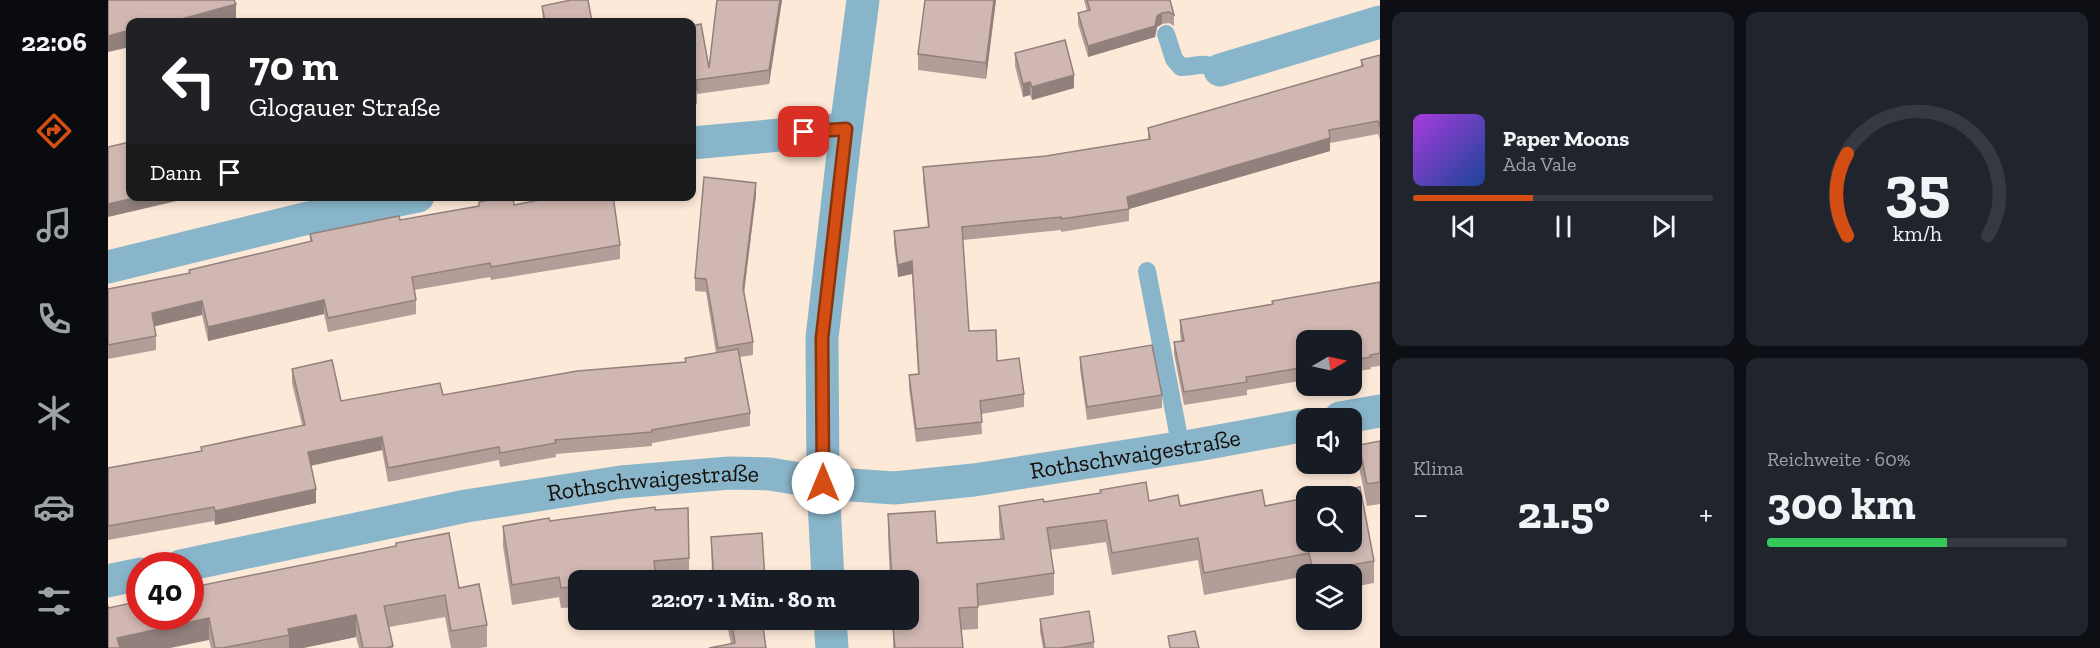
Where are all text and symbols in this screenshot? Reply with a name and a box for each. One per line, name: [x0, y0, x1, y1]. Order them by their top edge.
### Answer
text: 22:06: [21, 26, 87, 58]
text: 70 m: [249, 40, 339, 91]
icon: left: [150, 42, 228, 120]
text: Glogauer Straße: [249, 91, 440, 123]
pin: [778, 106, 829, 157]
icon: directions: [33, 110, 75, 152]
icon: arrive: [787, 115, 820, 148]
text: Paper Moons: [1503, 125, 1629, 152]
text: 35: [1884, 151, 1950, 226]
text: Ada Vale: [1503, 152, 1576, 176]
icon: arrive: [213, 156, 246, 189]
text: Dann: [150, 159, 201, 186]
icon: music: [33, 204, 75, 246]
icon: previous: [1447, 210, 1480, 243]
icon: pause: [1547, 210, 1580, 243]
icon: next: [1647, 210, 1680, 243]
text: km/h: [1893, 221, 1941, 246]
icon: phone: [33, 298, 75, 340]
north arrow: [1296, 330, 1362, 396]
map controls: [1296, 330, 1362, 630]
icon: climate: [33, 392, 75, 434]
button: sound: [1296, 408, 1362, 474]
street label: Rothschwaigestraße: [1028, 422, 1243, 485]
text: Reichweite · 60%: [1767, 447, 1910, 471]
position arrow: [791, 451, 855, 515]
text: Klima: [1413, 456, 1464, 480]
street label: Rothschwaigestraße: [545, 458, 759, 507]
text: 300 km: [1767, 477, 1916, 531]
icon: car: [33, 486, 75, 528]
button: search: [1296, 486, 1362, 552]
text: 21.5°: [1518, 486, 1610, 540]
text: −: [1413, 494, 1428, 533]
text: +: [1699, 494, 1713, 533]
speed limit sign: 40: [126, 552, 204, 630]
button: layers: [1296, 564, 1362, 630]
icon: filters: [33, 580, 75, 622]
text: 22:07 · 1 Min. · 80 m: [651, 586, 836, 613]

